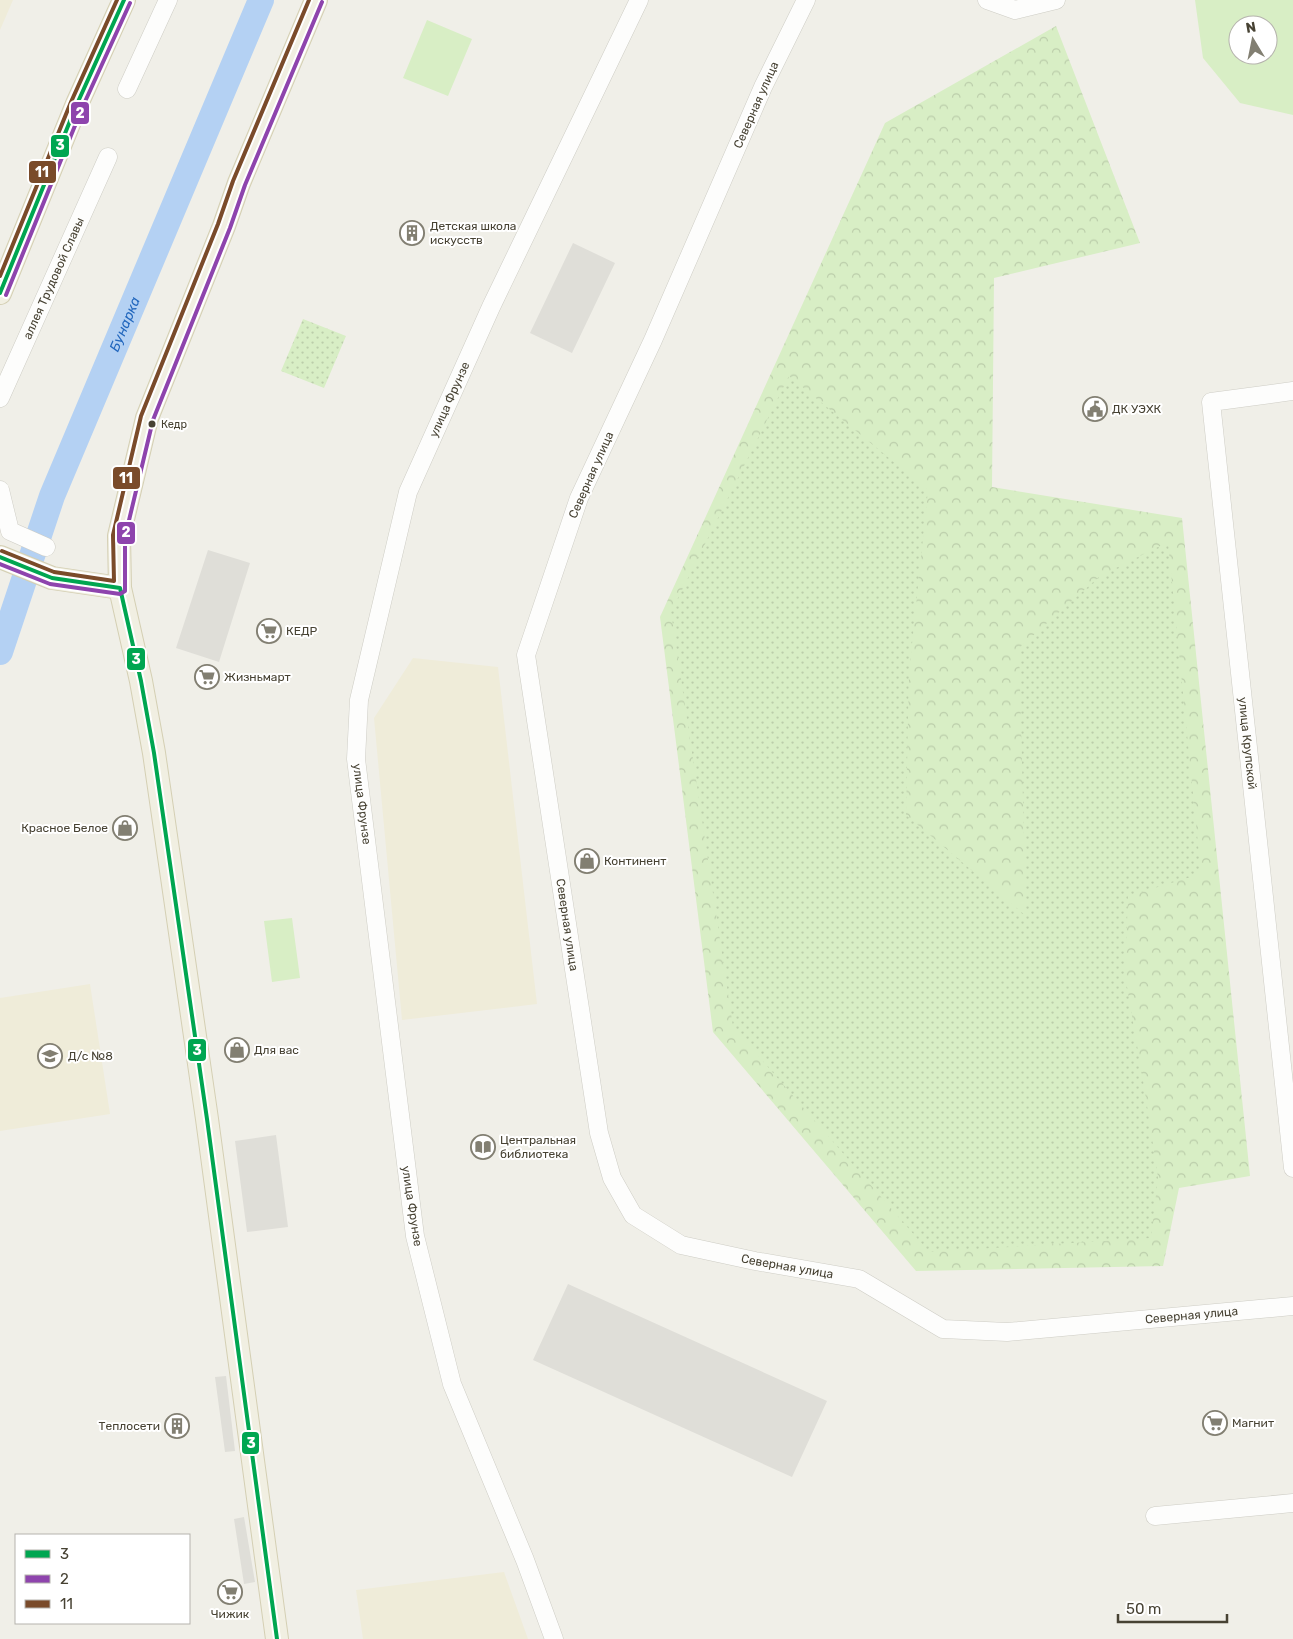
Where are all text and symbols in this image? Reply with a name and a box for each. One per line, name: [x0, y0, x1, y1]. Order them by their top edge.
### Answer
north arrow: [1228, 15, 1278, 65]
text: N: [1244, 18, 1257, 37]
street label: Северная улица: [731, 60, 781, 150]
line badge: 2: [70, 101, 90, 125]
text: 2: [75, 105, 85, 122]
line badge: 3: [50, 134, 70, 158]
text: 3: [55, 137, 65, 154]
line badge: 11: [28, 160, 57, 184]
text: 11: [35, 164, 49, 181]
street label: аллея Трудовой Славы: [20, 215, 87, 342]
place label: Детская школа искусств: [430, 219, 516, 247]
building icon: Детская школа искусств: [399, 220, 425, 246]
water label: Бунарка: [105, 294, 143, 354]
street label: улица Фрунзе: [426, 359, 473, 440]
public building icon: ДК УЭХК: [1082, 396, 1108, 422]
place label: ДК УЭХК: [1112, 402, 1161, 416]
place label: Кедр: [161, 418, 187, 431]
marker: Кедр: [147, 419, 157, 429]
street label: Северная улица: [566, 430, 616, 520]
line badge: 11: [112, 466, 141, 490]
text: 11: [119, 470, 133, 487]
line badge: 2: [116, 521, 136, 545]
text: 2: [121, 524, 131, 541]
supermarket icon: КЕДР: [256, 618, 282, 644]
place label: КЕДР: [286, 624, 317, 638]
line badge: 3: [126, 647, 146, 671]
text: 3: [131, 651, 141, 668]
supermarket icon: Жизньмарт: [194, 664, 220, 690]
place label: Жизньмарт: [224, 670, 291, 684]
street label: улица Крупской: [1236, 696, 1259, 790]
street label: улица Фрунзе: [350, 763, 374, 846]
shop icon: Красное Белое: [112, 815, 138, 841]
place label: Красное Белое: [21, 821, 108, 835]
shop icon: Континент: [574, 848, 600, 874]
place label: Континент: [604, 854, 666, 868]
street label: Северная улица: [553, 878, 581, 972]
shop icon: Для вас: [224, 1037, 250, 1063]
line badge: 3: [187, 1038, 207, 1062]
text: 3: [192, 1042, 202, 1059]
school or university icon: Д/с №8: [37, 1043, 63, 1069]
place label: Для вас: [254, 1043, 299, 1057]
place label: Д/с №8: [68, 1049, 113, 1063]
place label: Центральная библиотека: [500, 1133, 576, 1161]
library icon: Центральная библиотека: [470, 1134, 496, 1160]
street label: улица Фрунзе: [399, 1165, 425, 1248]
street label: Северная улица: [740, 1251, 834, 1281]
street label: Северная улица: [1144, 1304, 1239, 1326]
supermarket icon: Магнит: [1202, 1410, 1228, 1436]
building icon: Теплосети: [164, 1413, 190, 1439]
place label: Магнит: [1232, 1416, 1274, 1430]
place label: Теплосети: [99, 1419, 160, 1433]
line badge: 3: [241, 1431, 260, 1455]
text: 3: [246, 1435, 256, 1452]
legend: [15, 1534, 190, 1624]
text: 3: [60, 1545, 69, 1563]
text: 2: [60, 1570, 69, 1588]
supermarket icon: Чижик: [217, 1579, 243, 1605]
scale bar: [1118, 1592, 1227, 1624]
text: 11: [60, 1595, 73, 1613]
text: 50 m: [1126, 1600, 1161, 1618]
place label: Чижик: [211, 1607, 250, 1621]

